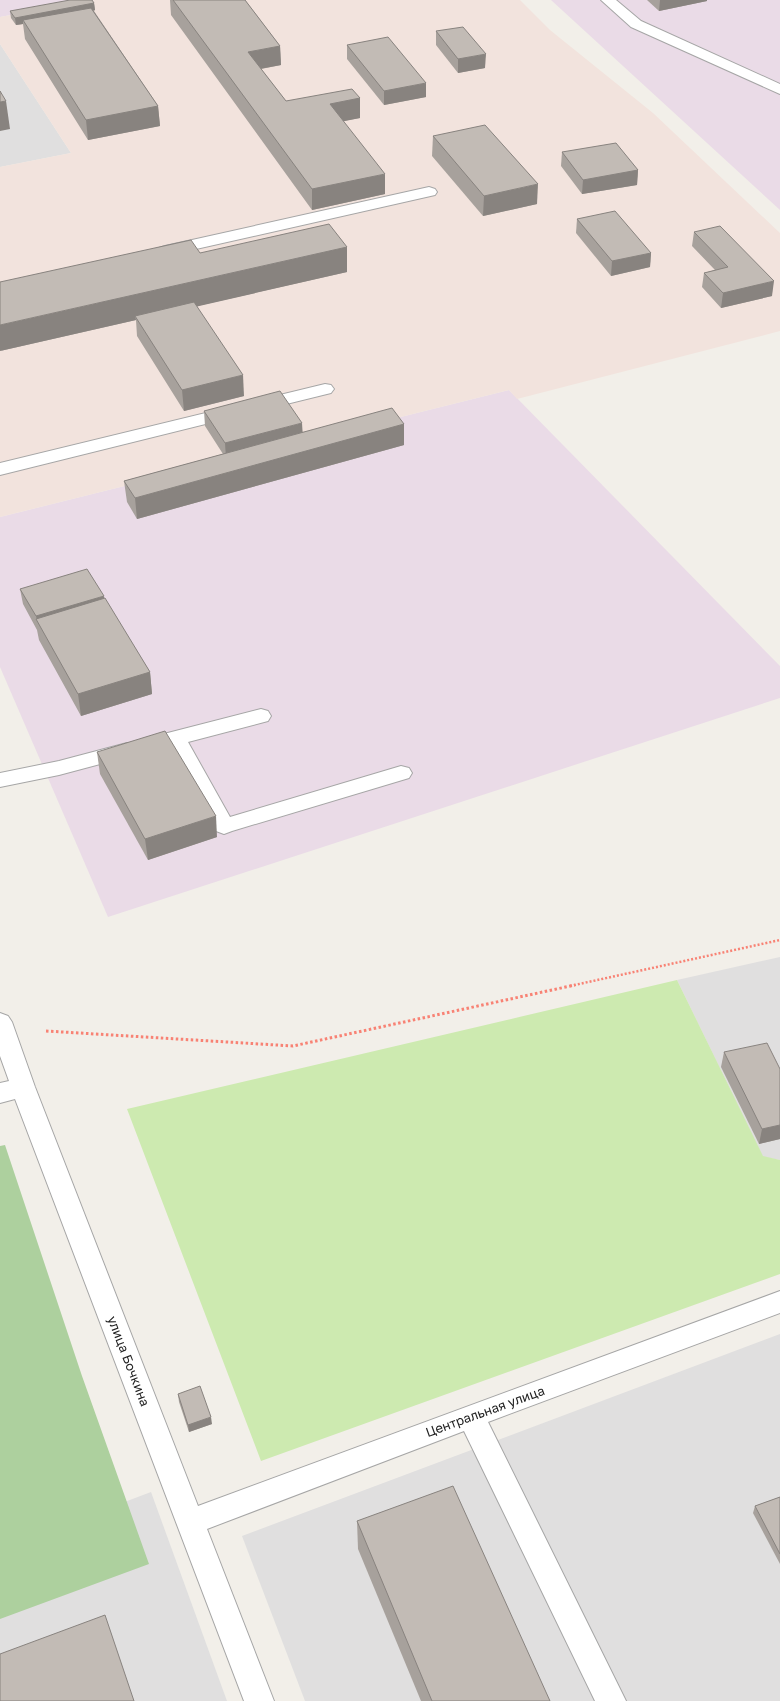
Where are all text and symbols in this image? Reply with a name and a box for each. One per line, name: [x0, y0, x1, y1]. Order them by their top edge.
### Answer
street label: улица Бочкина: [104, 1313, 154, 1409]
street label: Центральная улица: [423, 1382, 547, 1440]

